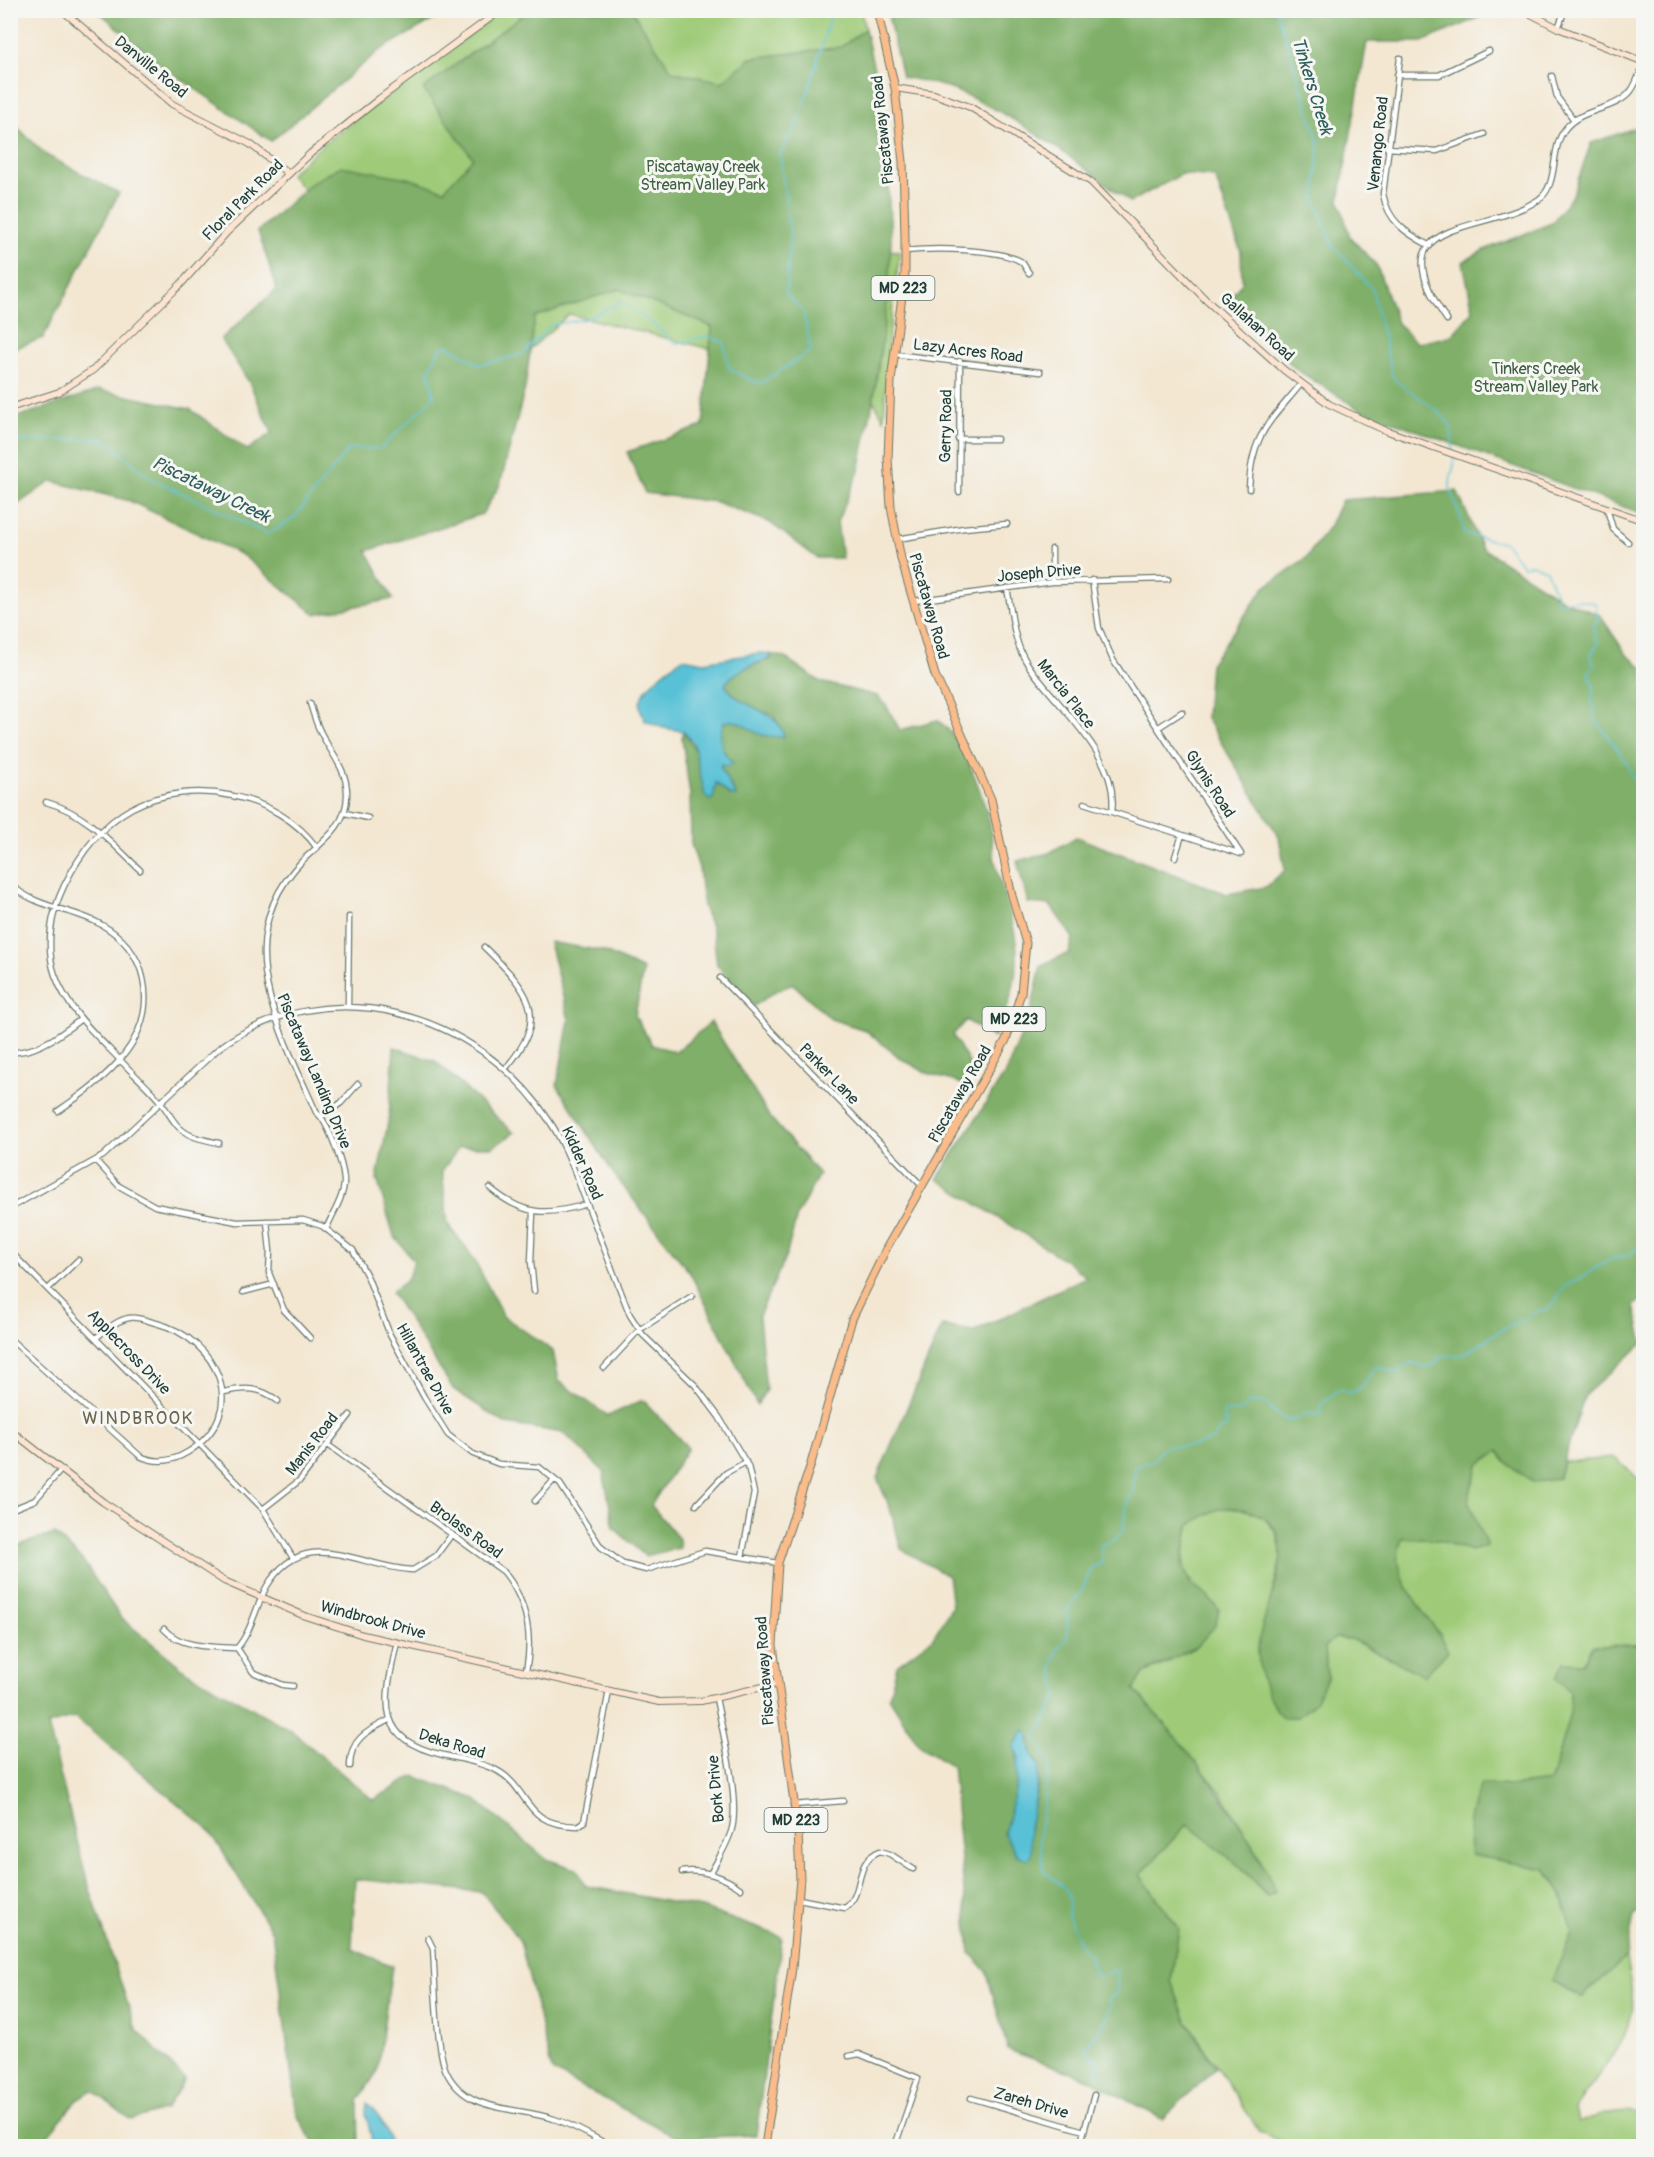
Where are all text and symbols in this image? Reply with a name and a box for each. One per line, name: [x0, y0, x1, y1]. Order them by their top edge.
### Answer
street label: Danville Road: [110, 31, 192, 103]
water label: Tinkers Creek: [1286, 35, 1338, 139]
street label: Piscataway Road: [867, 75, 899, 185]
street label: Venango Road: [1363, 95, 1393, 193]
street label: Floral Park Road: [198, 155, 288, 245]
park label: Piscataway Creek Stream Valley Park: [640, 157, 766, 195]
road number: MD 223: [872, 276, 934, 300]
street label: Gallahan Road: [1216, 288, 1298, 366]
street label: Lazy Acres Road: [912, 334, 1024, 368]
park label: Tinkers Creek Stream Valley Park: [1473, 359, 1599, 397]
street label: Gerry Road: [935, 389, 957, 463]
water label: Piscataway Creek: [148, 452, 275, 529]
street label: Piscataway Road: [904, 551, 954, 661]
street label: Joseph Drive: [996, 559, 1082, 587]
street label: Marcia Place: [1033, 655, 1099, 733]
street label: Glynis Road: [1181, 746, 1239, 822]
street label: Piscataway Landing Drive: [272, 990, 356, 1152]
road number: MD 223: [982, 1007, 1046, 1031]
street label: Parker Lane: [795, 1039, 863, 1109]
street label: Piscataway Road: [924, 1042, 996, 1146]
street label: Kidder Road: [557, 1123, 607, 1203]
street label: Applecross Drive: [83, 1305, 175, 1399]
street label: Hillantrae Drive: [392, 1320, 458, 1418]
district label: WINDBROOK: [82, 1407, 194, 1430]
street label: Manis Road: [281, 1409, 343, 1479]
street label: Brolass Road: [426, 1497, 506, 1563]
street label: Windbrook Drive: [318, 1596, 428, 1644]
street label: Piscataway Road: [751, 1616, 779, 1726]
street label: Deka Road: [416, 1724, 488, 1764]
street label: Bork Drive: [703, 1754, 729, 1824]
road number: MD 223: [764, 1808, 828, 1832]
street label: Zareh Drive: [991, 2083, 1071, 2123]

